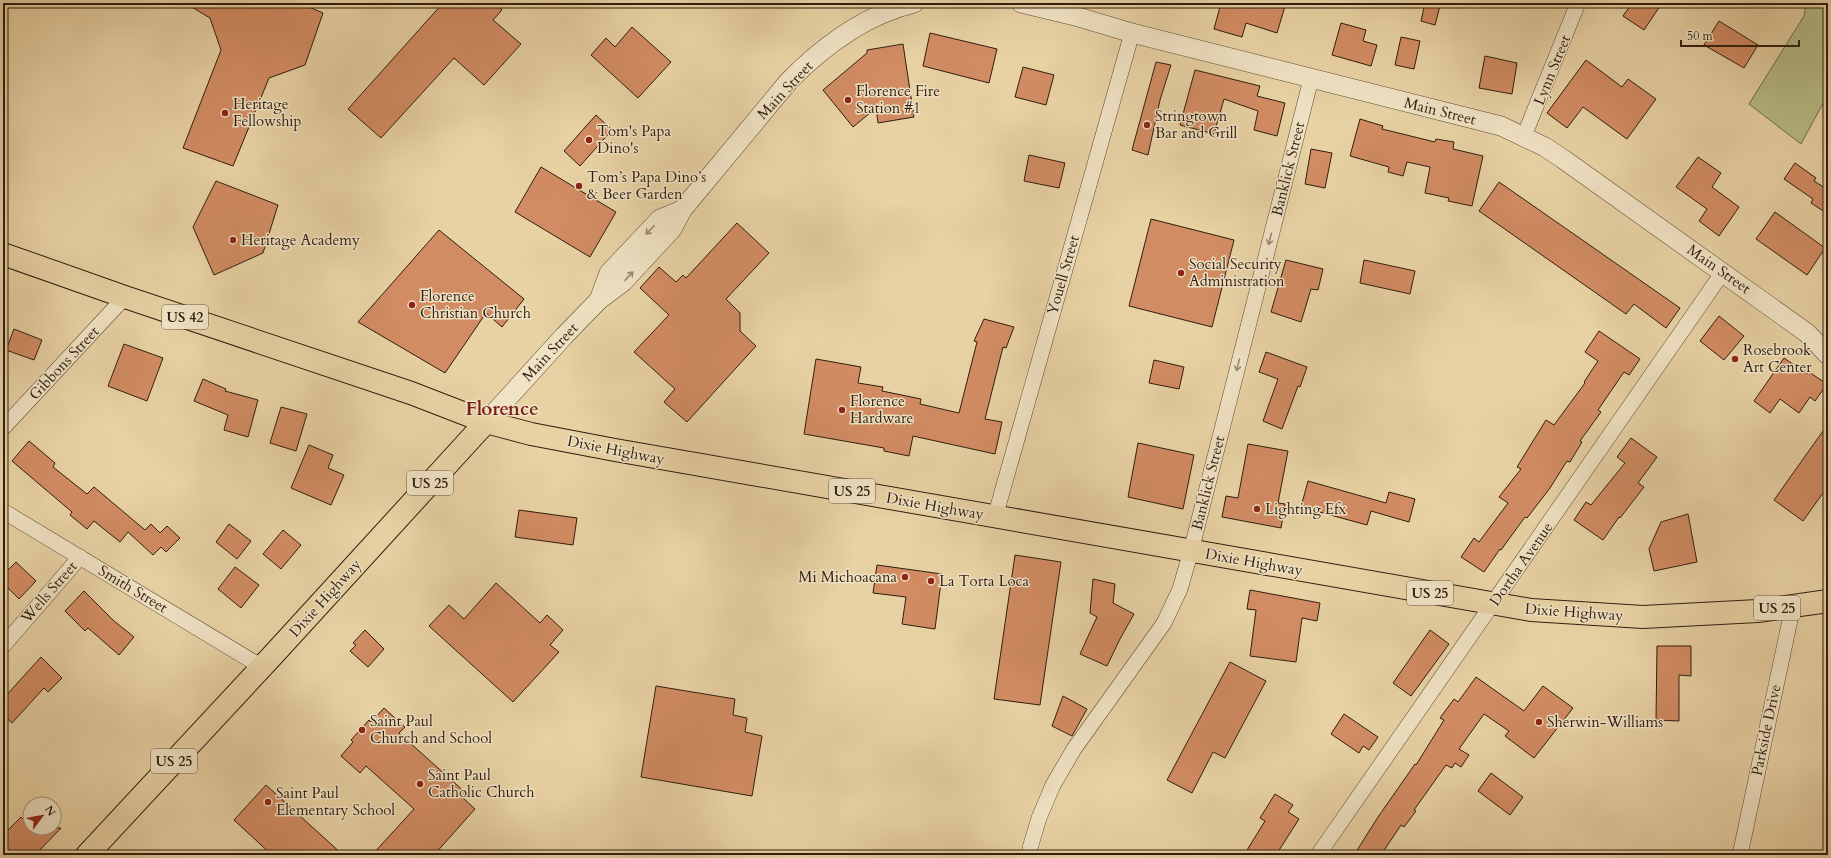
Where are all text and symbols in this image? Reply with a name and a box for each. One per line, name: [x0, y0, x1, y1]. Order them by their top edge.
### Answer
scale bar: [1681, 22, 1799, 48]
text: 50 m: [1687, 28, 1714, 44]
street label: Lynn Street: [1529, 32, 1575, 108]
street label: Main Street: [753, 56, 818, 124]
place label: Florence Fire Station #1: [856, 81, 940, 118]
street label: Main Street: [1402, 92, 1478, 130]
place label: Heritage Fellowship: [233, 94, 302, 131]
marker: Florence Fire Station #1: [843, 95, 853, 105]
place label: Stringtown Bar and Grill: [1155, 106, 1238, 143]
marker: Heritage Fellowship: [220, 108, 230, 118]
marker: Stringtown Bar and Grill: [1142, 120, 1152, 130]
street label: Banklick Street: [1267, 120, 1309, 218]
place label: Tom's Papa Dino's: [597, 121, 672, 158]
marker: Tom's Papa Dino's: [584, 135, 594, 145]
place label: Tom’s Papa Dino’s & Beer Garden: [587, 167, 706, 204]
marker: Tom’s Papa Dino’s & Beer Garden: [574, 181, 584, 191]
one-way arrow: [645, 225, 654, 235]
place label: Heritage Academy: [241, 230, 360, 250]
one-way arrow: [1266, 232, 1274, 245]
street label: Youell Street: [1042, 233, 1084, 317]
marker: Heritage Academy: [228, 235, 238, 245]
street label: Main Street: [1683, 240, 1755, 298]
place label: Social Security Administration: [1189, 254, 1285, 291]
marker: Social Security Administration: [1176, 268, 1186, 278]
one-way arrow: [624, 271, 634, 281]
place label: Florence Christian Church: [420, 286, 532, 323]
marker: Florence Christian Church: [407, 300, 417, 310]
road number: US 42: [162, 305, 208, 329]
street label: Main Street: [518, 318, 583, 386]
street label: Gibbons Street: [25, 322, 104, 404]
place label: Rosebrook Art Center: [1743, 340, 1812, 377]
marker: Rosebrook Art Center: [1730, 354, 1740, 364]
one-way arrow: [1234, 358, 1242, 371]
place label: Florence Hardware: [850, 391, 913, 428]
district label: Florence: [465, 396, 539, 422]
marker: Florence Hardware: [837, 405, 847, 415]
street label: Dixie Highway: [566, 431, 666, 469]
street label: Banklick Street: [1187, 434, 1229, 532]
road number: US 25: [407, 471, 453, 495]
road number: US 25: [829, 479, 875, 503]
street label: Dixie Highway: [885, 488, 985, 524]
place label: Lighting Efx: [1265, 499, 1347, 519]
marker: Lighting Efx: [1252, 504, 1262, 514]
street label: Dortha Avenue: [1485, 518, 1557, 610]
street label: Dixie Highway: [1204, 544, 1304, 580]
street label: Dixie Highway: [285, 555, 366, 641]
street label: Wells Street: [16, 557, 82, 628]
street label: Smith Street: [95, 560, 172, 618]
place label: Mi Michoacana: [798, 567, 898, 587]
place label: La Torta Loca: [939, 571, 1029, 591]
marker: Mi Michoacana: [900, 572, 910, 582]
marker: La Torta Loca: [926, 576, 936, 586]
road number: US 25: [1407, 581, 1453, 605]
road number: US 25: [1754, 596, 1800, 620]
street label: Dixie Highway: [1524, 599, 1624, 625]
street label: Parkside Drive: [1747, 682, 1786, 778]
place label: Saint Paul Church and School: [370, 711, 492, 748]
place label: Sherwin-Williams: [1547, 712, 1663, 732]
marker: Sherwin-Williams: [1534, 717, 1544, 727]
marker: Saint Paul Church and School: [357, 725, 367, 735]
road number: US 25: [151, 749, 197, 773]
place label: Saint Paul Catholic Church: [428, 765, 535, 802]
marker: Saint Paul Catholic Church: [415, 779, 425, 789]
place label: Saint Paul Elementary School: [276, 783, 395, 820]
north arrow: [22, 796, 62, 836]
marker: Saint Paul Elementary School: [263, 797, 273, 807]
text: N: [41, 803, 59, 819]

